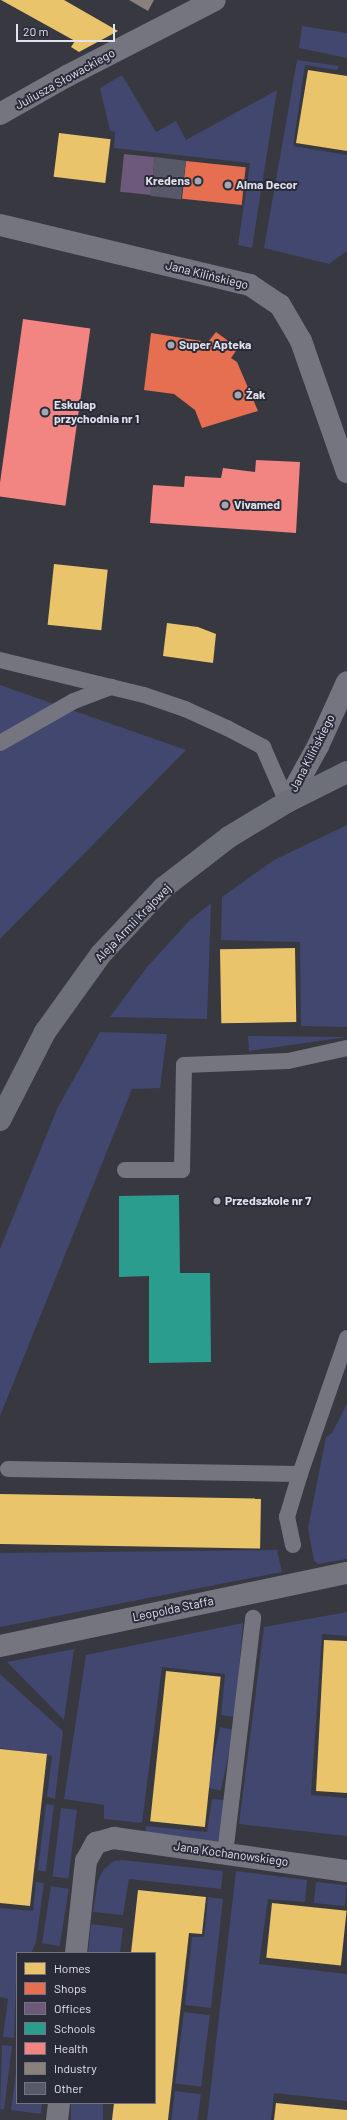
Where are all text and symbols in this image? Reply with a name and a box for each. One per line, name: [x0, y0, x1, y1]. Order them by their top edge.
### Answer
scale bar: [18, 16, 117, 42]
text: 20 m: [23, 24, 49, 38]
street label: Juliusza Słowackiego: [13, 46, 117, 112]
place label: Kredens: [146, 174, 190, 188]
marker: Kredens: [193, 176, 203, 186]
place label: Alma Decor: [236, 178, 297, 192]
marker: Alma Decor: [223, 180, 233, 190]
street label: Jana Kilińskiego: [164, 258, 250, 292]
place label: Super Apteka: [179, 338, 251, 352]
marker: Super Apteka: [166, 340, 176, 350]
place label: Żak: [246, 388, 265, 402]
marker: Żak: [233, 390, 243, 400]
place label: Eskulap przychodnia nr 1: [54, 398, 139, 426]
marker: Eskulap przychodnia nr 1: [39, 406, 51, 418]
place label: Vivamed: [234, 498, 280, 512]
marker: Vivamed: [219, 499, 231, 511]
street label: Jana Kilińskiego: [286, 712, 338, 794]
street label: Aleja Armii Krajowej: [92, 881, 174, 965]
place label: Przedszkole nr 7: [225, 1194, 311, 1208]
marker: Przedszkole nr 7: [212, 1196, 222, 1206]
street label: Leopolda Staffa: [131, 1593, 215, 1625]
street label: Jana Kochanowskiego: [173, 1839, 289, 1869]
legend: [16, 1952, 156, 2104]
text: Homes: [54, 1961, 90, 1975]
text: Shops: [54, 1981, 86, 1995]
text: Offices: [54, 2001, 91, 2015]
text: Schools: [54, 2021, 95, 2035]
text: Health: [54, 2041, 88, 2055]
text: Industry: [54, 2061, 97, 2075]
text: Other: [54, 2081, 83, 2095]

